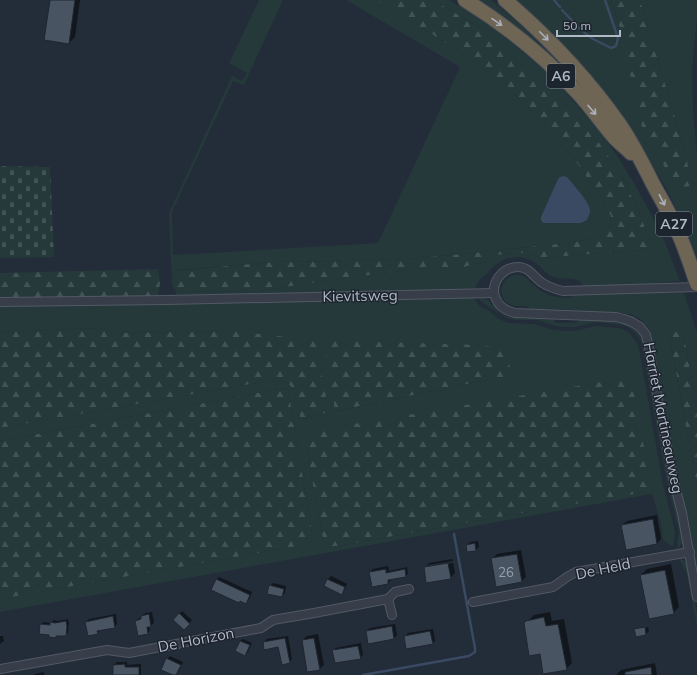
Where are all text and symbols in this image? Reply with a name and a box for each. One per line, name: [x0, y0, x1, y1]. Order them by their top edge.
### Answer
scale bar: [557, 12, 620, 38]
one-way arrow: [492, 18, 503, 26]
text: 50 m: [563, 18, 591, 33]
one-way arrow: [539, 31, 549, 41]
road number: A6: [547, 64, 575, 88]
one-way arrow: [588, 105, 597, 115]
one-way arrow: [658, 194, 666, 206]
road number: A27: [656, 212, 692, 236]
street label: Kievitsweg: [322, 285, 398, 306]
street label: Harriet Martineauweg: [640, 341, 687, 495]
street label: De Held: [574, 553, 632, 584]
house number: 26: [498, 564, 514, 580]
street label: De Horizon: [156, 623, 236, 656]

